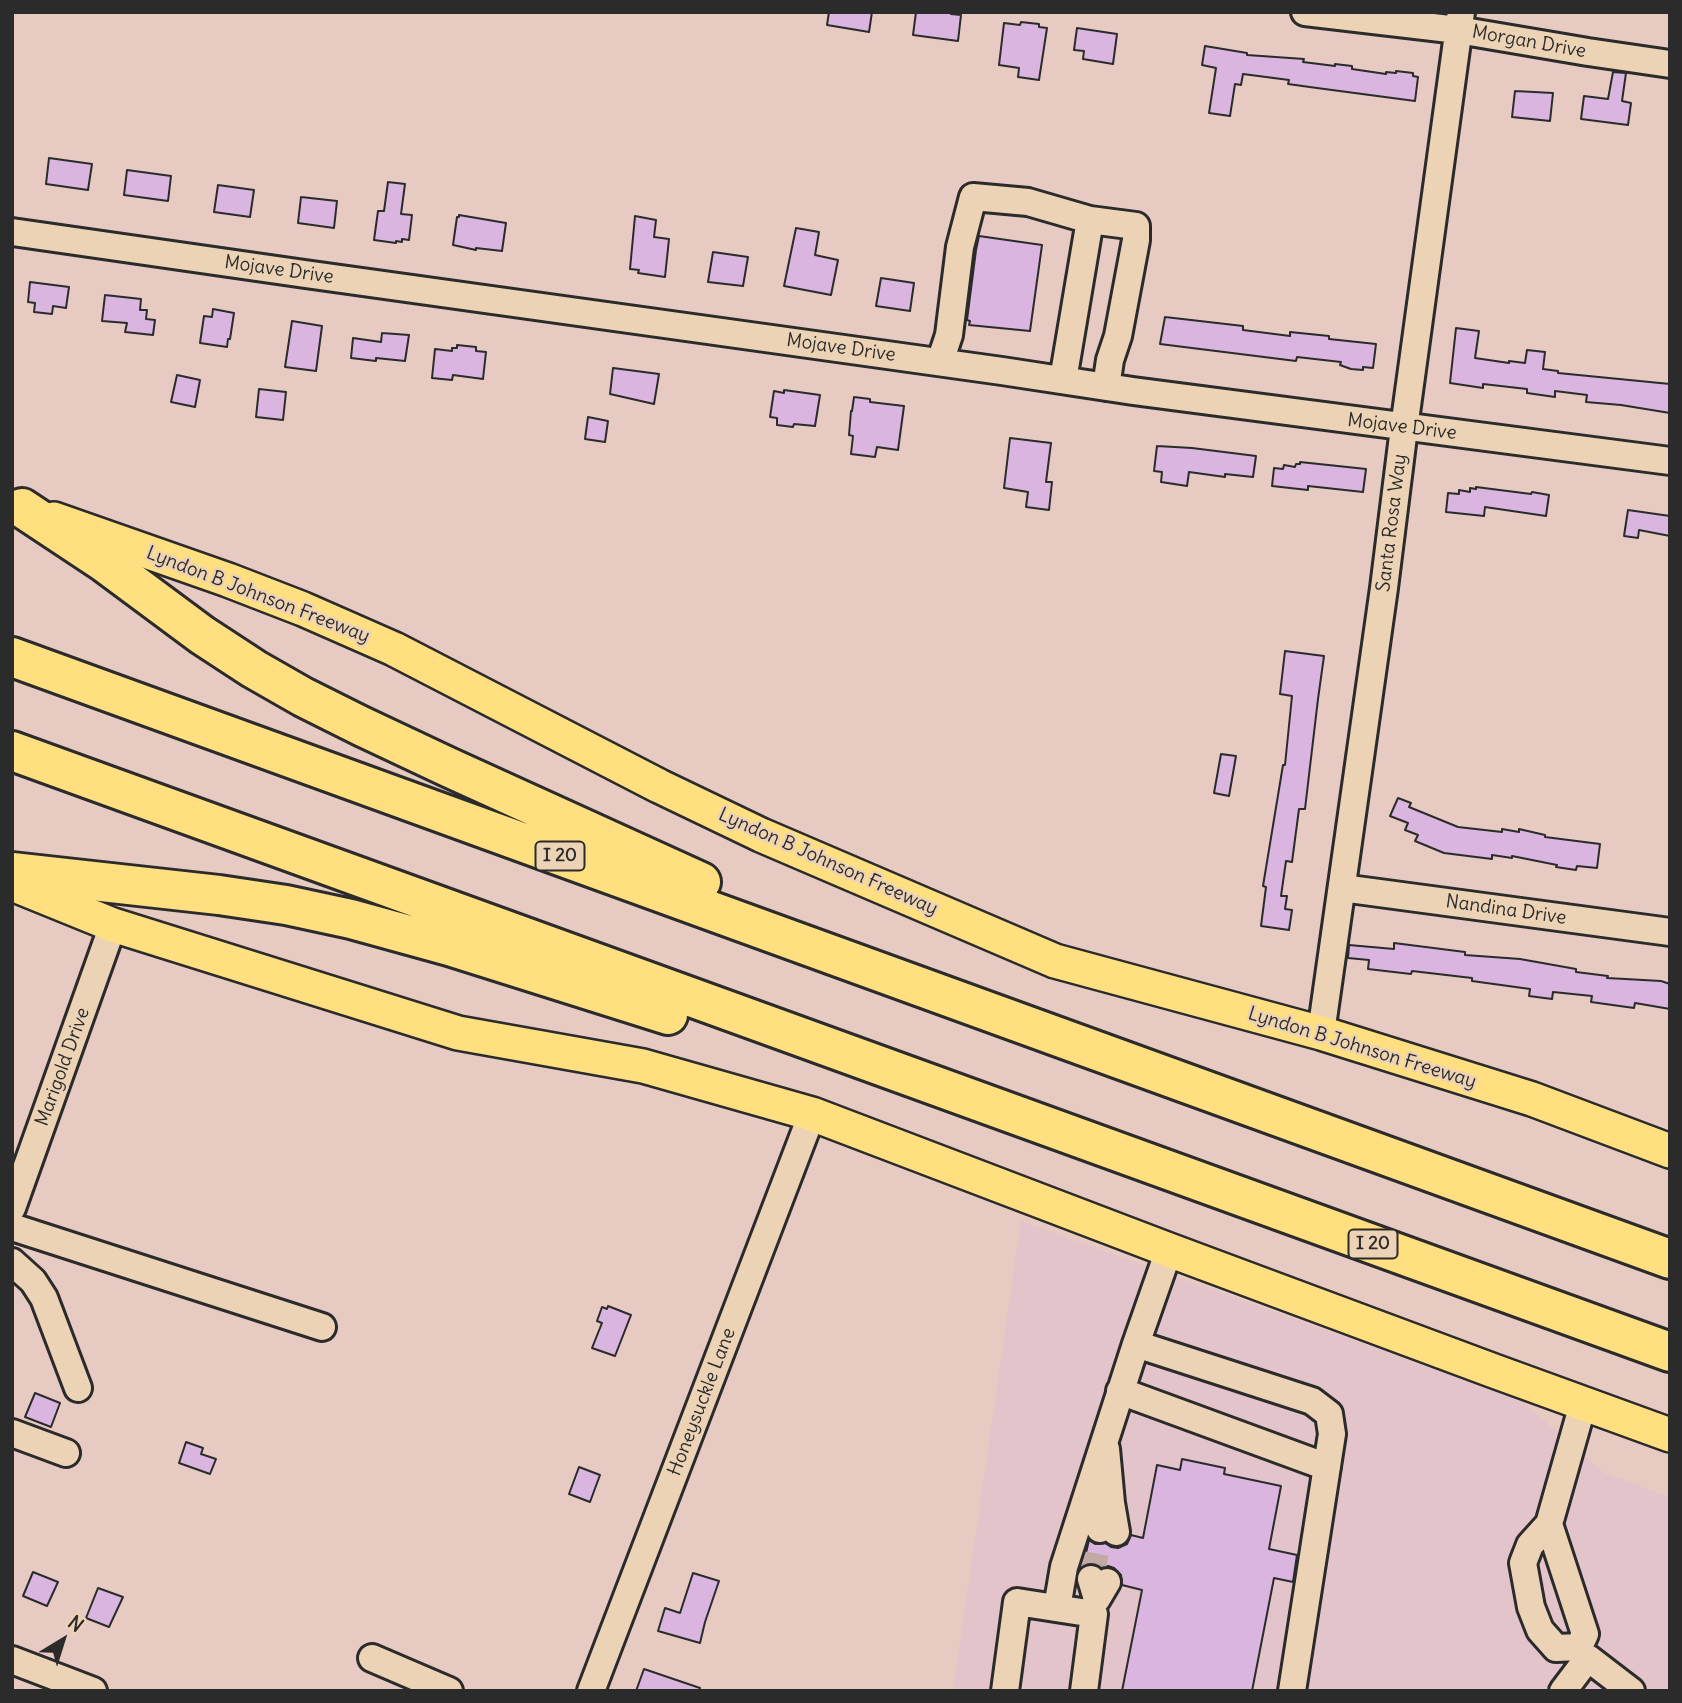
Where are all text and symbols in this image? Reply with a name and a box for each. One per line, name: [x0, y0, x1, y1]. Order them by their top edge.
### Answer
street label: Morgan Drive: [1470, 21, 1588, 63]
street label: Mojave Drive: [223, 251, 335, 289]
street label: Mojave Drive: [785, 329, 897, 367]
street label: Mojave Drive: [1346, 409, 1458, 445]
street label: Santa Rosa Way: [1372, 453, 1412, 593]
street label: Lyndon B Johnson Freeway: [143, 542, 373, 648]
street label: Lyndon B Johnson Freeway: [715, 803, 941, 921]
road number: I 20: [536, 842, 584, 870]
street label: Nandina Drive: [1444, 890, 1568, 930]
street label: Lyndon B Johnson Freeway: [1245, 1002, 1479, 1094]
street label: Marigold Drive: [31, 1005, 95, 1129]
road number: I 20: [1348, 1230, 1398, 1259]
street label: Honeysuckle Lane: [663, 1325, 741, 1479]
north arrow: [28, 1605, 98, 1675]
text: N: [63, 1610, 88, 1637]

